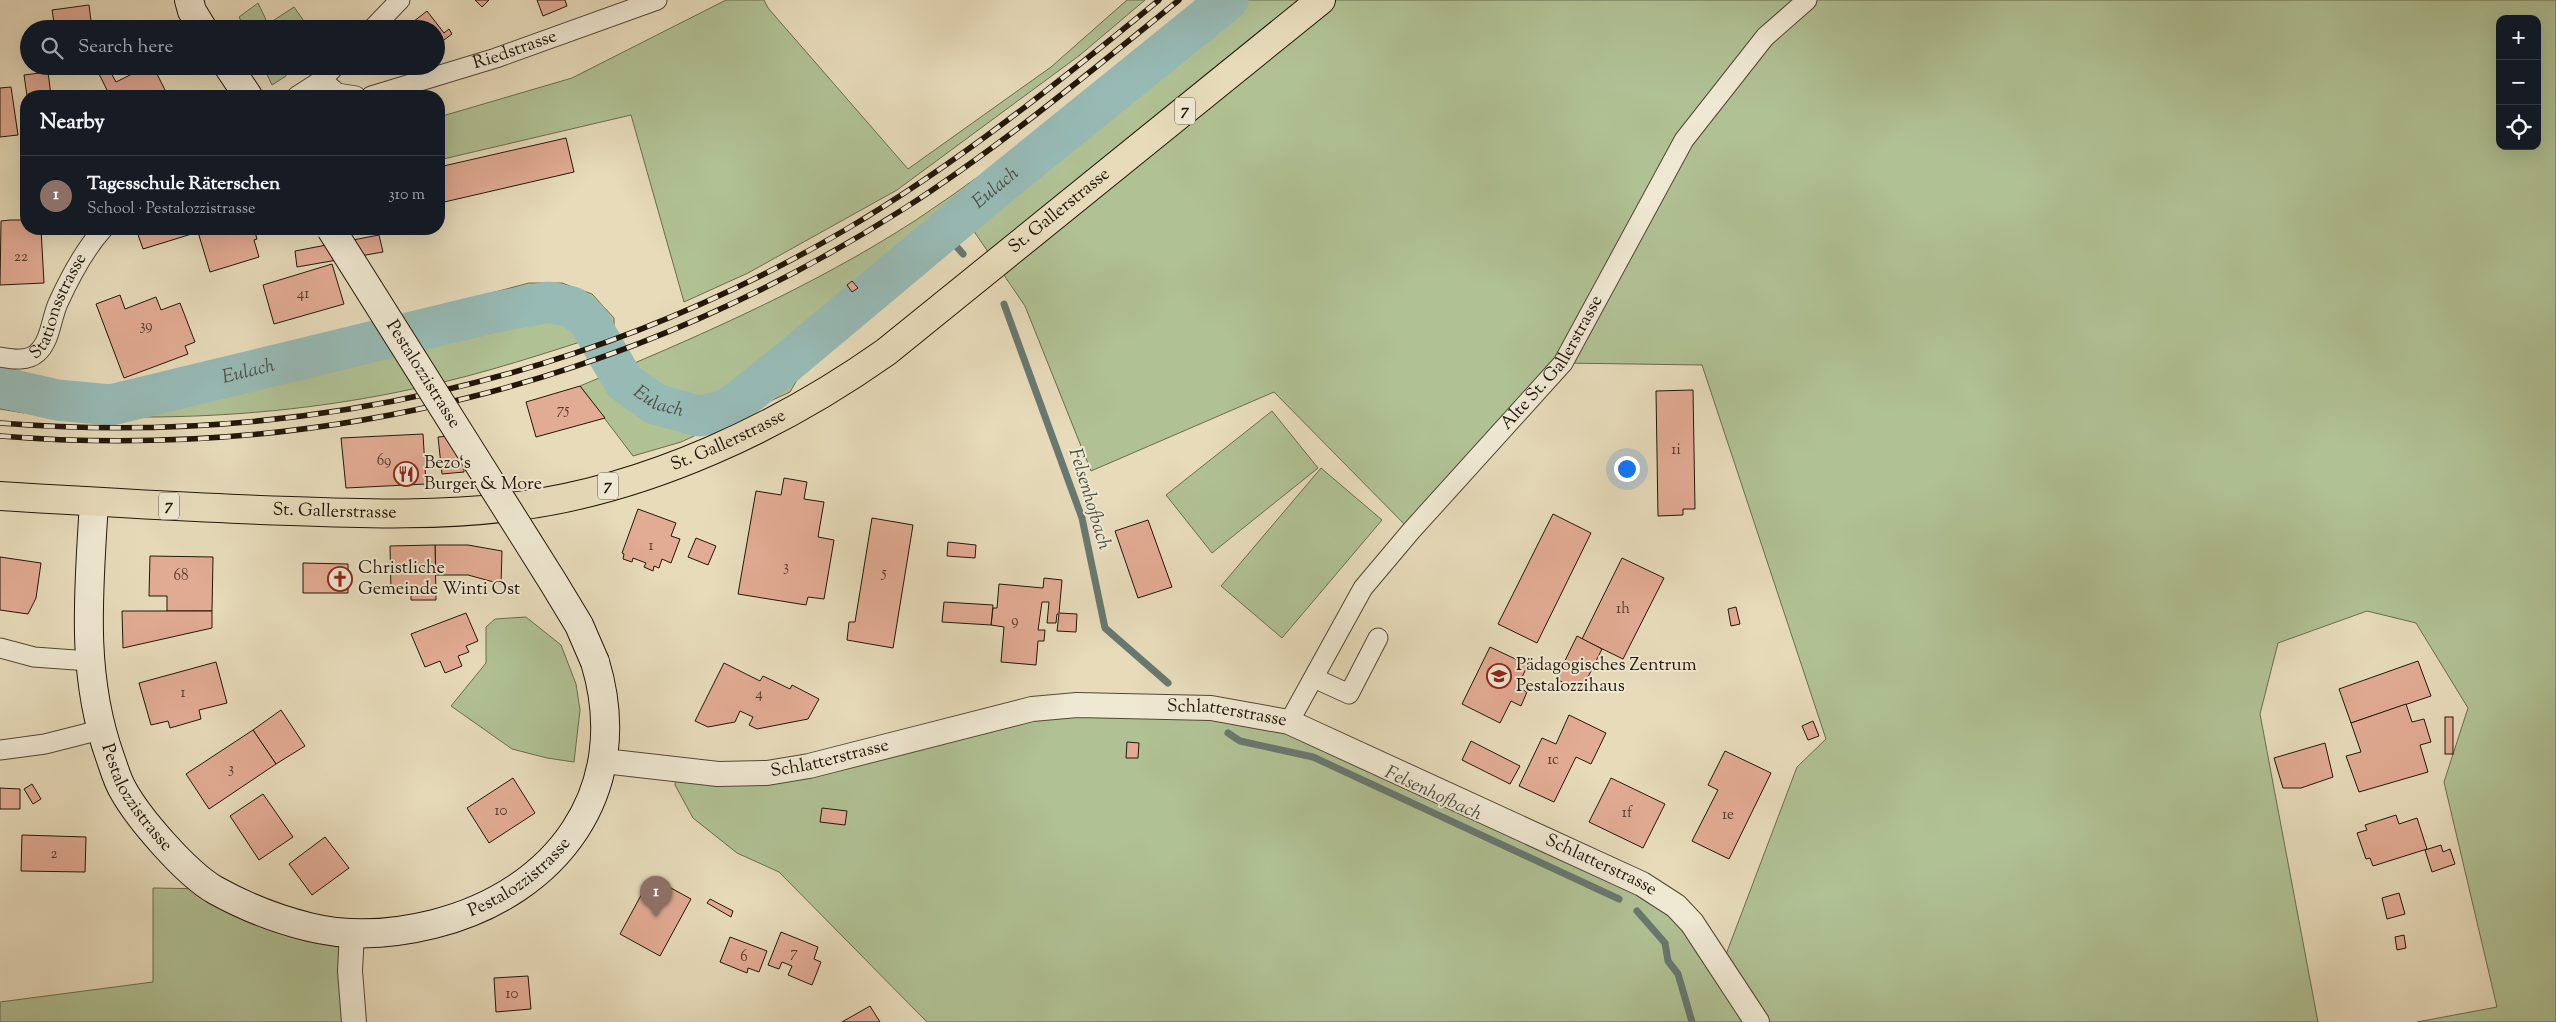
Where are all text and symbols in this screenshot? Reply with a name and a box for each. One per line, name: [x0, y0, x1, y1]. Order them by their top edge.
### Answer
map controls: [2496, 15, 2541, 150]
button: +: [2496, 15, 2541, 60]
search box: [20, 20, 445, 75]
street label: Riedstrasse: [470, 24, 561, 77]
icon: search: [38, 34, 66, 62]
text: Search here: [78, 34, 173, 61]
button: −: [2496, 60, 2541, 105]
road number: 7: [1175, 98, 1195, 124]
button: locate: [2496, 105, 2541, 150]
text: Nearby: [40, 108, 105, 138]
water label: Eulach: [966, 160, 1025, 216]
street label: St. Gallerstrasse: [1003, 162, 1116, 261]
text: Tagesschule Räterschen: [87, 171, 280, 198]
text: 1: [53, 184, 59, 207]
text: 310 m: [388, 184, 425, 207]
text: School · Pestalozzistrasse: [87, 198, 255, 221]
house number: 22: [14, 247, 28, 268]
street label: Stationsstrasse: [24, 249, 94, 367]
house number: 41: [297, 284, 309, 305]
street label: Alte St. Gallerstrasse: [1495, 291, 1610, 436]
street label: Pestalozzistrasse: [379, 315, 466, 434]
house number: 39: [139, 316, 153, 337]
water label: Eulach: [219, 352, 278, 391]
water label: Eulach: [627, 379, 687, 425]
house number: 75: [557, 400, 569, 421]
street label: St. Gallerstrasse: [667, 403, 791, 479]
house number: 1i: [1671, 440, 1681, 461]
water label: Felsenhofbach: [1061, 445, 1117, 554]
house number: 69: [377, 451, 391, 472]
place label: Bezo‘s Burger & More: [424, 451, 542, 498]
your location: [1614, 456, 1640, 482]
restaurant icon: Bezo‘s Burger & More: [393, 461, 419, 487]
road number: 7: [598, 472, 618, 500]
road number: 7: [159, 492, 179, 520]
street label: St. Gallerstrasse: [272, 497, 397, 526]
house number: 1: [648, 536, 654, 557]
place label: Christliche Gemeinde Winti Ost: [358, 556, 520, 603]
house number: 3: [783, 557, 789, 578]
house number: 5: [880, 563, 887, 584]
house number: 68: [174, 566, 188, 587]
church icon: Christliche Gemeinde Winti Ost: [327, 566, 353, 592]
house number: 1h: [1616, 599, 1630, 620]
house number: 9: [1011, 611, 1019, 632]
place label: Pädagogisches Zentrum Pestalozzihaus: [1516, 653, 1697, 700]
school or university icon: Pädagogisches Zentrum Pestalozzihaus: [1486, 663, 1512, 689]
house number: 1: [180, 683, 186, 704]
house number: 4: [755, 684, 763, 705]
street label: Schlatterstrasse: [1167, 694, 1289, 734]
street label: Schlatterstrasse: [769, 733, 892, 785]
street label: Pestalozzistrasse: [93, 740, 178, 858]
house number: 1c: [1547, 750, 1559, 771]
house number: 3: [228, 759, 234, 780]
water label: Felsenhofbach: [1380, 760, 1487, 829]
house number: 10: [495, 801, 508, 822]
house number: 1f: [1622, 803, 1633, 824]
house number: 1e: [1722, 805, 1734, 826]
street label: Schlatterstrasse: [1540, 828, 1662, 903]
street label: Pestalozzistrasse: [464, 832, 578, 925]
house number: 2: [50, 844, 58, 865]
pin: 1: [640, 876, 672, 917]
house number: 7: [790, 943, 798, 964]
house number: 6: [740, 947, 748, 968]
house number: 10: [506, 984, 519, 1005]

